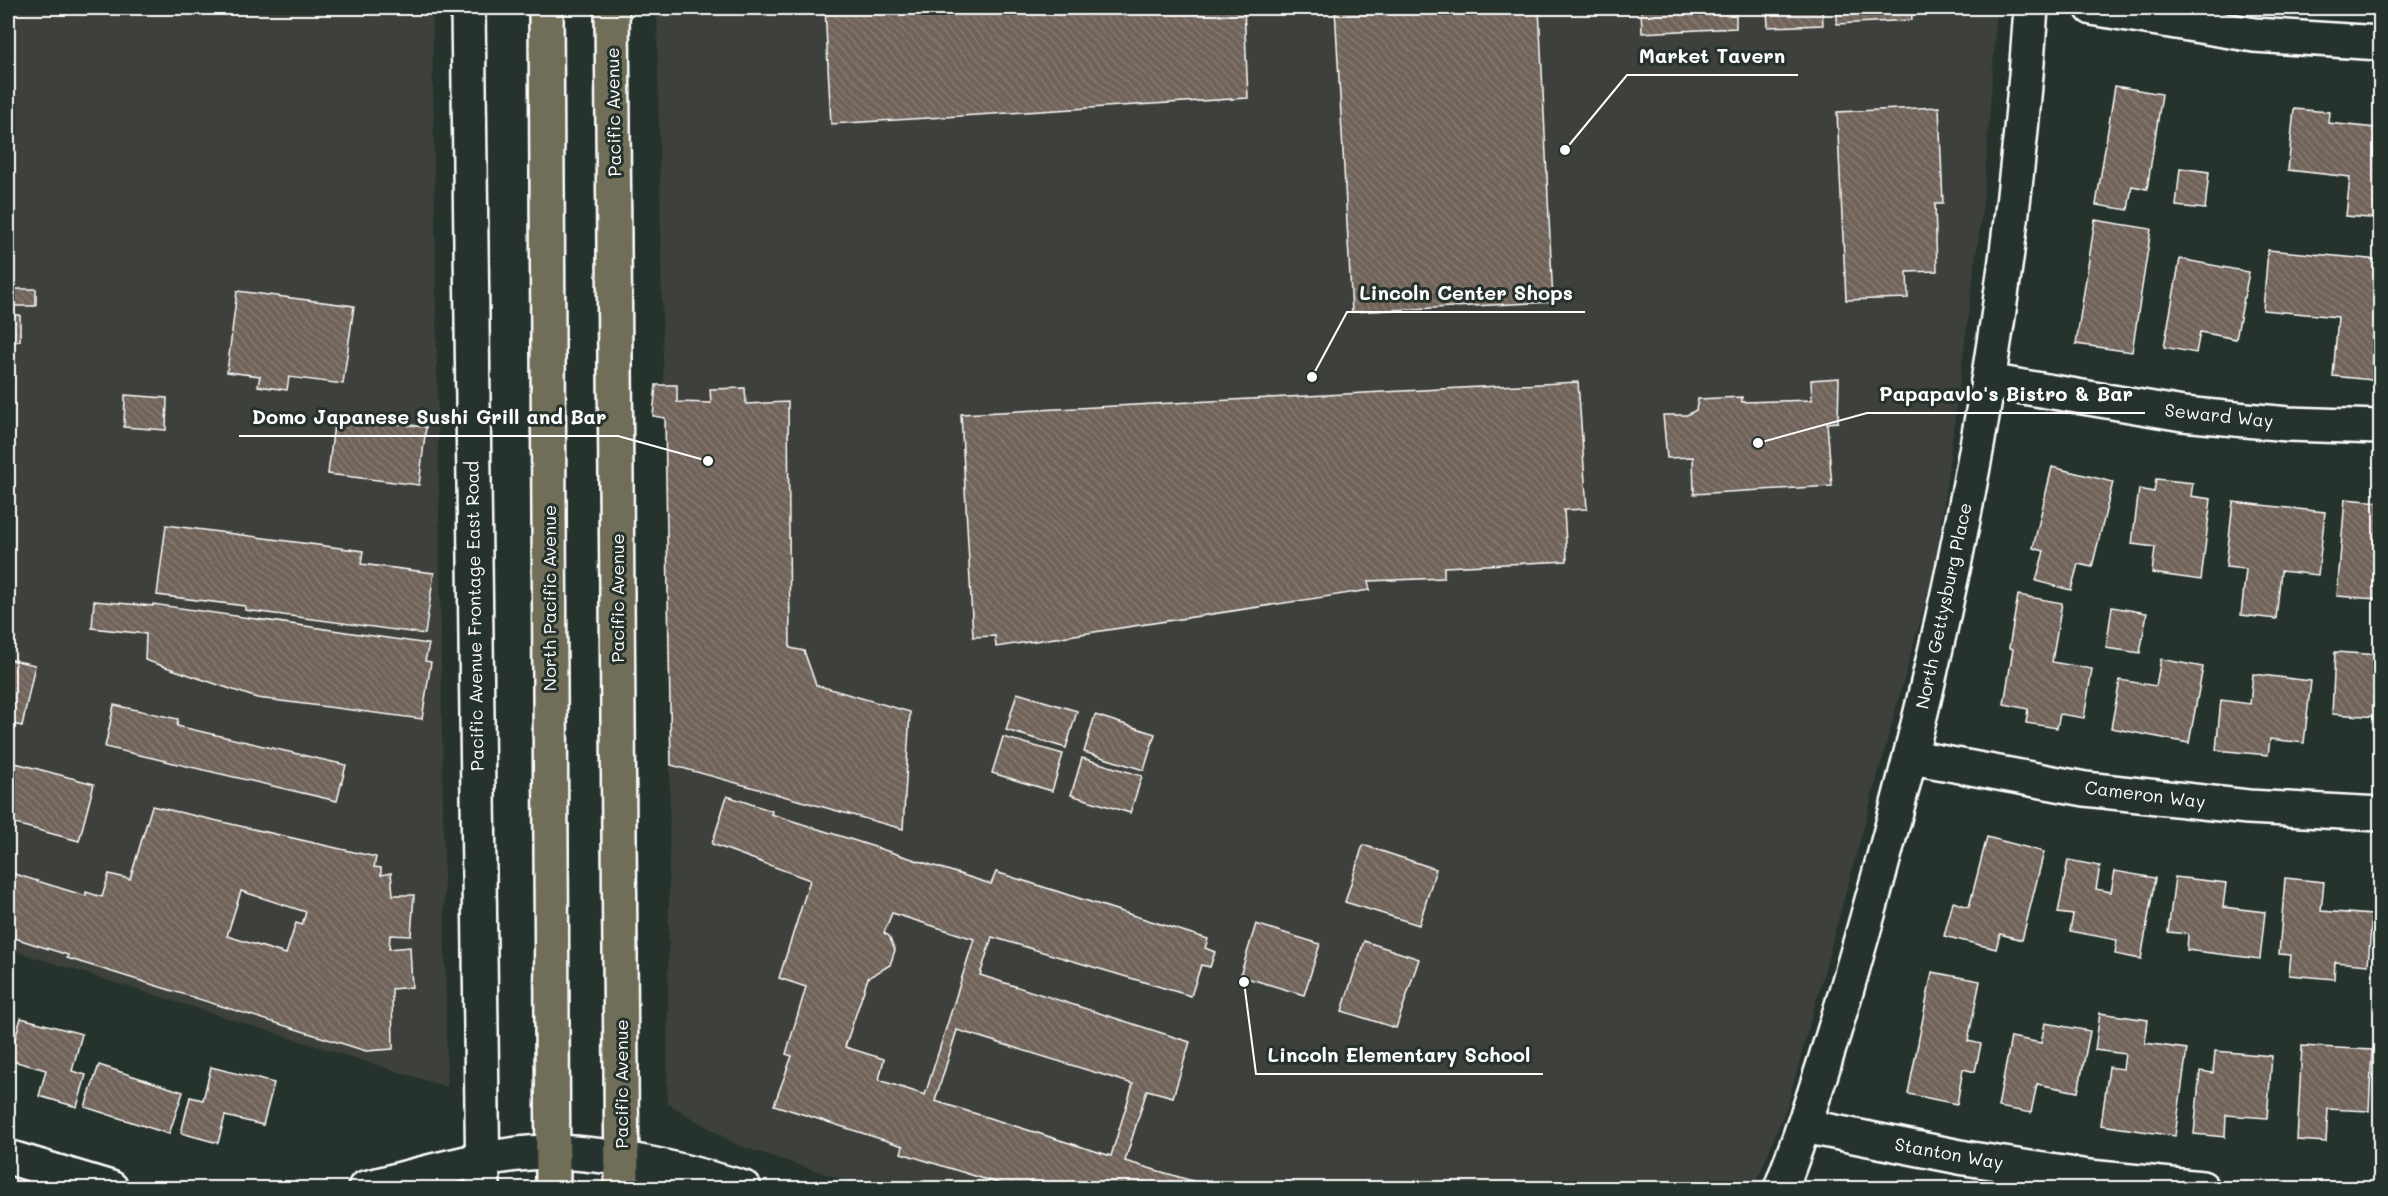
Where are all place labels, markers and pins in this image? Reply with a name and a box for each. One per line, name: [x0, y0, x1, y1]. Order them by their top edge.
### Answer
callout: Market Tavern: [1627, 37, 1798, 75]
callout: Lincoln Center Shops: [1347, 274, 1585, 312]
callout: Papapavlo's Bistro & Bar: [1867, 375, 2145, 413]
callout: Domo Japanese Sushi Grill and Bar: [239, 398, 618, 436]
callout: Lincoln Elementary School: [1256, 1036, 1543, 1074]

